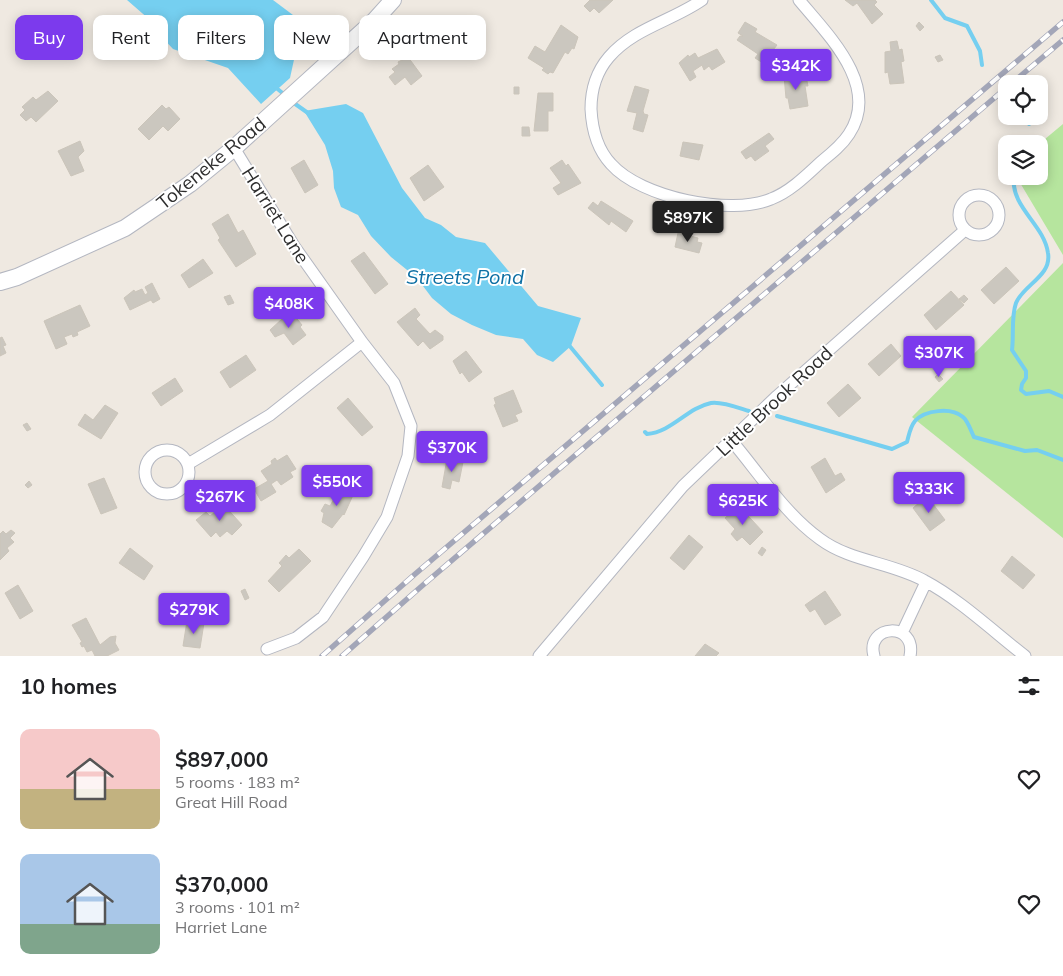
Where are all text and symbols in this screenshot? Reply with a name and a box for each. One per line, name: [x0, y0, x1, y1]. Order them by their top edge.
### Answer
chip: Buy: [15, 15, 83, 60]
chip: Rent: [93, 15, 168, 60]
chip: Filters: [178, 15, 264, 60]
chip: New: [274, 15, 349, 60]
chip: Apartment: [359, 15, 486, 60]
pin: $342K: [761, 48, 831, 91]
text: $342K: [771, 55, 821, 75]
map controls: [998, 75, 1048, 185]
button: locate: [998, 75, 1048, 125]
street label: Tokeneke Road: [152, 112, 270, 214]
button: layers: [998, 135, 1048, 185]
street label: Harriet Lane: [237, 162, 315, 268]
pin: $897K: [653, 200, 723, 243]
text: $897K: [663, 207, 713, 227]
water label: Streets Pond: [406, 264, 524, 289]
pin: $408K: [254, 286, 324, 329]
text: $408K: [264, 293, 314, 313]
pin: $307K: [904, 336, 974, 378]
street label: Little Brook Road: [711, 341, 837, 461]
text: $307K: [914, 342, 964, 362]
pin: $370K: [417, 430, 487, 473]
text: $370K: [427, 437, 477, 457]
pin: $550K: [302, 464, 372, 507]
text: $550K: [312, 471, 362, 491]
pin: $333K: [894, 472, 964, 514]
text: $333K: [904, 478, 954, 498]
pin: $267K: [185, 480, 255, 522]
pin: $625K: [708, 484, 778, 526]
text: $267K: [195, 486, 245, 506]
text: $625K: [718, 490, 768, 510]
pin: $279K: [159, 592, 229, 635]
text: $279K: [169, 599, 219, 619]
icon: filters: [1015, 672, 1043, 700]
text: 10 homes: [20, 673, 117, 699]
text: $897,000: [175, 746, 268, 772]
icon: home: [60, 749, 120, 809]
icon: heart: [1015, 765, 1043, 793]
text: 5 rooms · 183 m²: [175, 772, 300, 792]
text: Great Hill Road: [175, 792, 288, 812]
text: $370,000: [175, 871, 268, 897]
icon: home: [60, 874, 120, 934]
icon: heart: [1015, 890, 1043, 918]
text: 3 rooms · 101 m²: [175, 897, 300, 917]
text: Harriet Lane: [175, 917, 267, 937]

